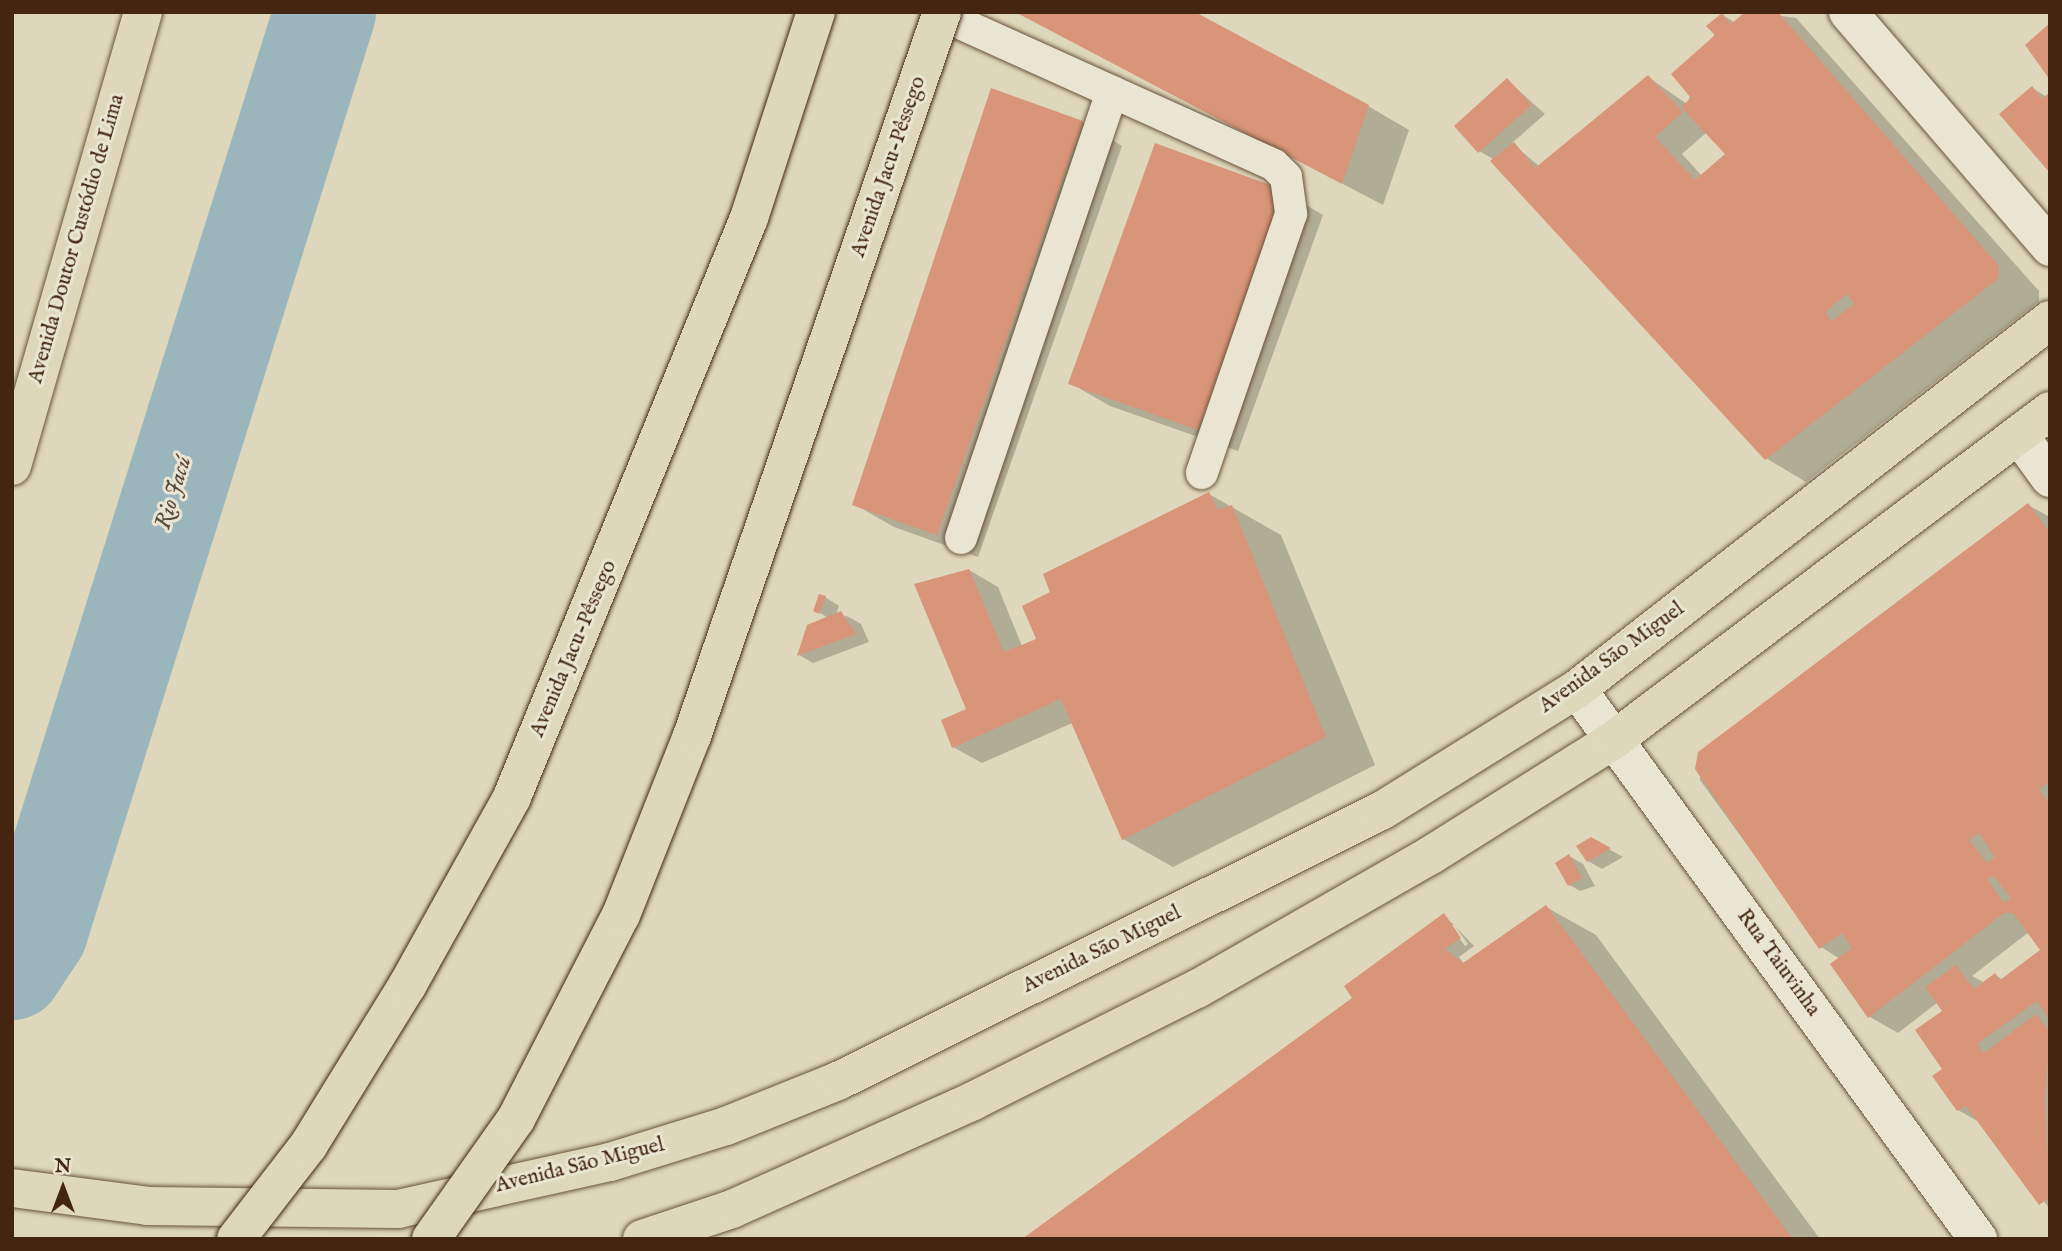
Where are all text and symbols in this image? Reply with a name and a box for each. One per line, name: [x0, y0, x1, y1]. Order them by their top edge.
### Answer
street label: Avenida Jacu-Pêssego: [846, 73, 932, 261]
street label: Avenida Doutor Custódio de Lima: [24, 92, 130, 386]
water label: Rio Jacú: [150, 453, 198, 533]
street label: Avenida Jacu-Pêssego: [525, 557, 623, 741]
street label: Avenida São Miguel: [1535, 597, 1689, 719]
street label: Avenida São Miguel: [1019, 901, 1185, 999]
street label: Rua Taiuvinha: [1731, 905, 1825, 1021]
street label: Avenida São Miguel: [493, 1133, 667, 1199]
north arrow: [28, 1153, 98, 1223]
text: N: [55, 1155, 71, 1179]

